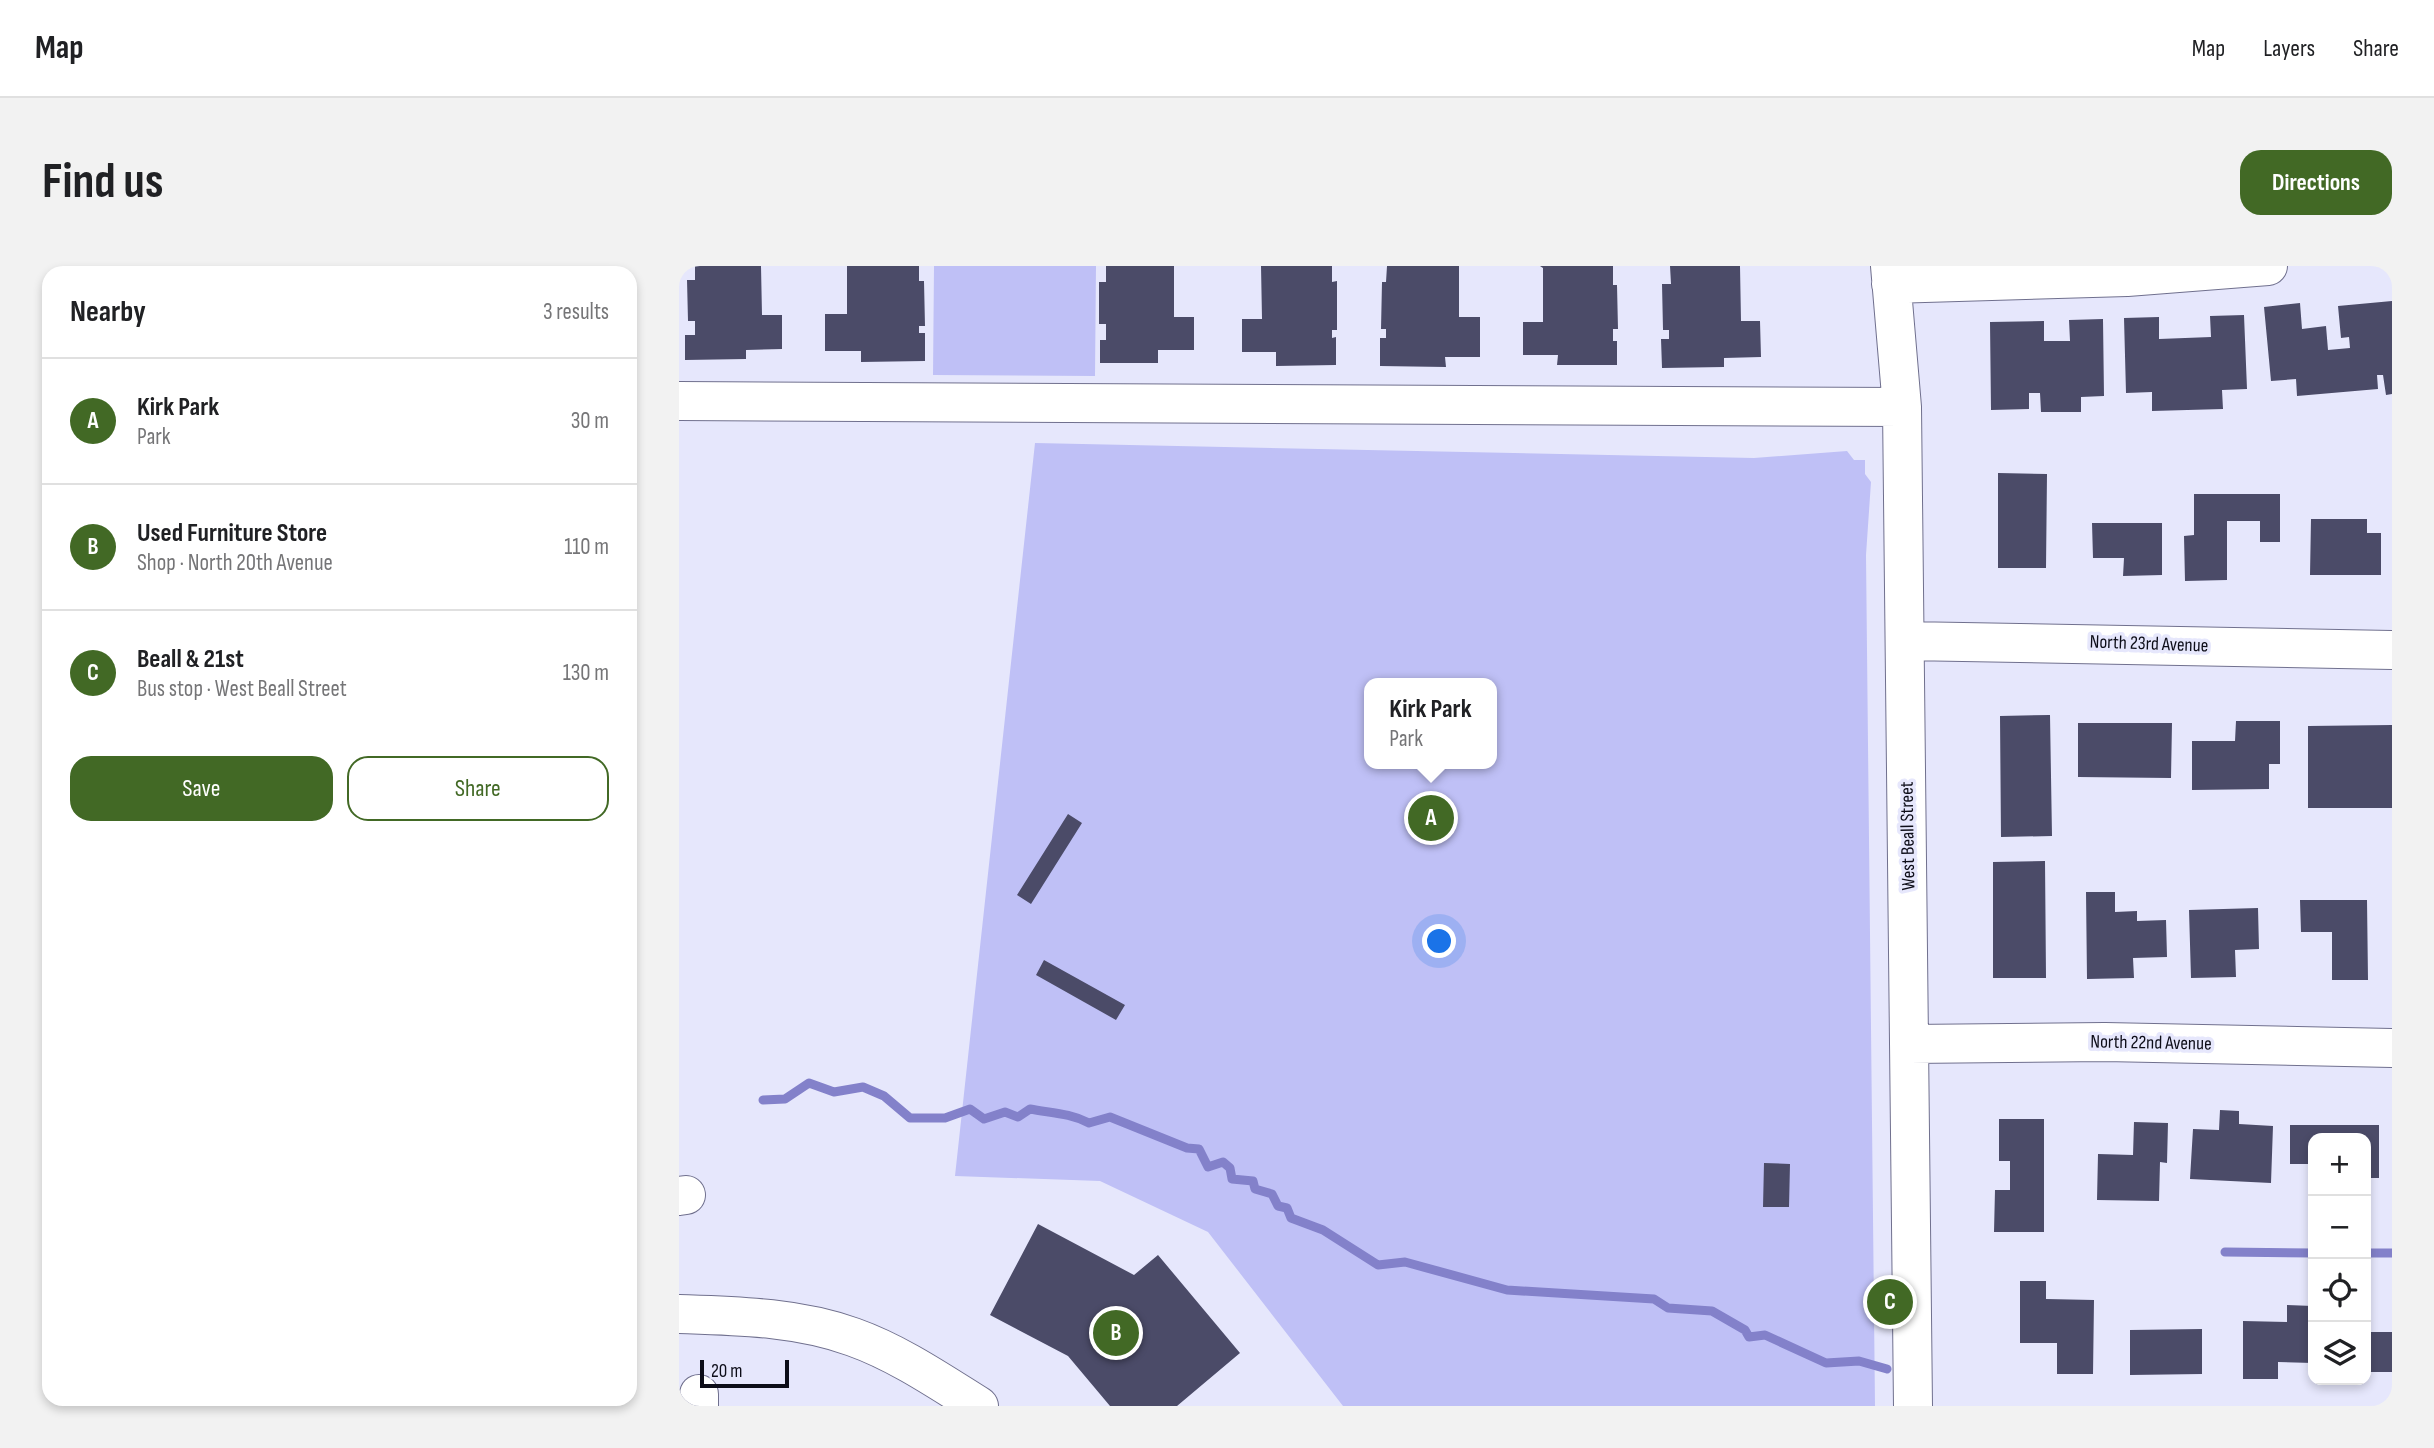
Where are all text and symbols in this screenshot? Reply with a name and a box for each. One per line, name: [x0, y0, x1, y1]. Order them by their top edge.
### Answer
text: Map: [35, 28, 84, 68]
text: Map: [2192, 34, 2225, 63]
text: Layers: [2263, 34, 2315, 63]
text: Share: [2353, 34, 2399, 63]
button: Directions: [2240, 150, 2392, 215]
text: Find us: [42, 153, 164, 212]
text: Nearby: [70, 294, 146, 330]
text: 3 results: [543, 298, 609, 326]
text: Kirk Park: [137, 392, 219, 423]
text: A: [88, 407, 98, 435]
text: 30 m: [571, 407, 609, 435]
text: Park: [137, 423, 171, 451]
text: Used Furniture Store: [137, 518, 327, 549]
text: B: [88, 533, 98, 561]
text: 110 m: [564, 533, 609, 561]
text: Shop · North 20th Avenue: [137, 549, 333, 577]
street label: North 23rd Avenue: [2089, 630, 2209, 658]
text: Beall & 21st: [137, 644, 244, 675]
text: C: [87, 659, 99, 687]
text: 130 m: [563, 659, 609, 687]
text: Bus stop · West Beall Street: [137, 675, 347, 703]
popup: [1364, 678, 1497, 769]
text: Kirk Park: [1389, 694, 1472, 725]
text: Park: [1389, 725, 1423, 753]
button: Save: [70, 756, 333, 821]
button: Share: [347, 756, 609, 821]
street label: West Beall Street: [1896, 781, 1920, 891]
pin: A: [1408, 792, 1454, 844]
your location: [1422, 924, 1456, 958]
street label: North 22nd Avenue: [2090, 1030, 2212, 1056]
map controls: [2308, 1133, 2371, 1385]
button: +: [2308, 1133, 2371, 1196]
button: −: [2308, 1196, 2371, 1259]
button: locate: [2308, 1259, 2371, 1322]
pin: C: [1867, 1276, 1913, 1328]
pin: B: [1093, 1307, 1139, 1359]
button: layers: [2308, 1322, 2371, 1385]
scale bar: [700, 1357, 789, 1389]
text: 20 m: [711, 1360, 743, 1383]

